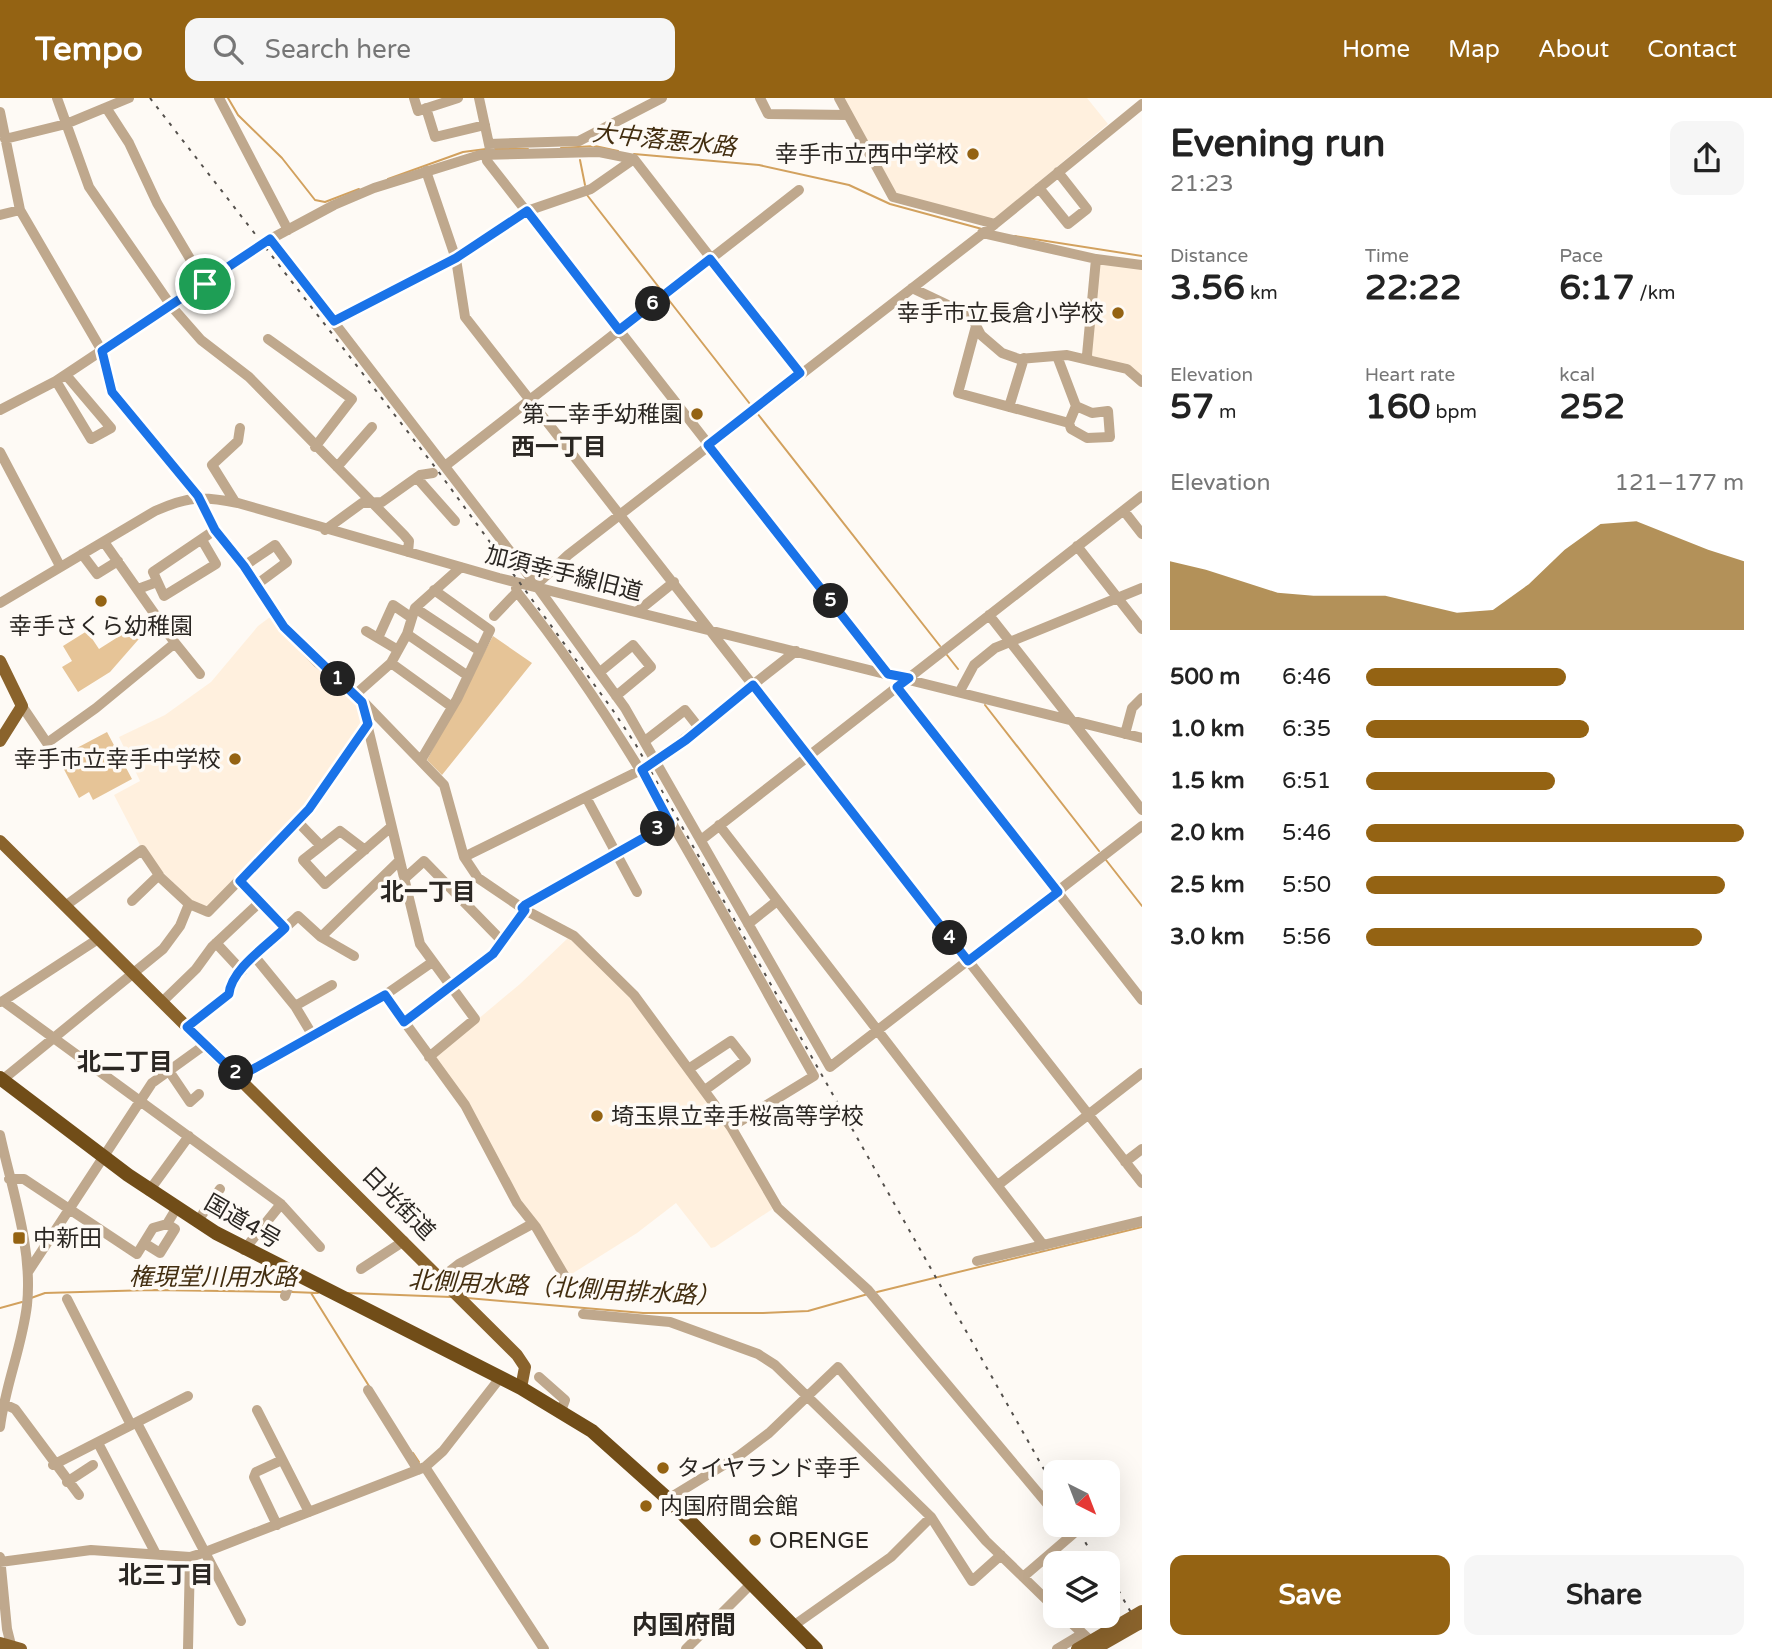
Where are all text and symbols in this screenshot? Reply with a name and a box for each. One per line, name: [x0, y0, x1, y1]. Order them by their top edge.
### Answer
search box: [185, 18, 675, 81]
text: Tempo: [35, 30, 143, 69]
icon: search: [209, 30, 247, 68]
text: Search here: [265, 34, 411, 65]
text: Home: [1342, 35, 1410, 64]
text: Map: [1448, 35, 1500, 64]
text: About: [1538, 35, 1609, 64]
text: Contact: [1647, 35, 1737, 64]
water label: 大中落悪水路: [591, 119, 739, 163]
text: Evening run: [1170, 121, 1385, 167]
button: share: [1670, 121, 1744, 195]
place label: 幸手市立西中学校: [775, 141, 959, 169]
marker: 幸手市立西中学校: [965, 146, 981, 162]
text: 21:23: [1170, 170, 1234, 198]
text: Distance: [1170, 245, 1248, 267]
text: Time: [1365, 245, 1409, 267]
text: Pace: [1559, 245, 1603, 267]
pin: [175, 254, 235, 314]
icon: arrive: [186, 265, 224, 303]
text: 3.56: [1170, 267, 1245, 309]
text: 22:22: [1365, 267, 1462, 309]
text: 6:17: [1559, 267, 1634, 309]
text: km: [1245, 282, 1278, 304]
text: /km: [1634, 282, 1676, 304]
pin: 6: [636, 286, 670, 322]
text: 6: [647, 292, 658, 314]
place label: 幸手市立長倉小学校: [897, 300, 1104, 328]
marker: 幸手市立長倉小学校: [1110, 305, 1126, 321]
text: Elevation: [1170, 364, 1253, 386]
text: Heart rate: [1365, 364, 1455, 386]
text: kcal: [1559, 364, 1595, 386]
text: 57: [1170, 386, 1214, 428]
text: 160: [1365, 386, 1431, 428]
text: 252: [1559, 386, 1625, 428]
place label: 第二幸手幼稚園: [522, 401, 683, 429]
text: m: [1214, 401, 1236, 423]
text: bpm: [1431, 401, 1477, 423]
marker: 第二幸手幼稚園: [689, 406, 705, 422]
district label: 西一丁目: [511, 433, 607, 462]
text: Elevation: [1170, 469, 1271, 497]
text: 121–177 m: [1615, 469, 1744, 497]
street label: 加須幸手線旧道: [482, 541, 645, 607]
pin: 5: [814, 584, 848, 618]
text: 5: [825, 589, 836, 611]
marker: 幸手さくら幼稚園: [93, 593, 109, 609]
place label: 幸手さくら幼稚園: [9, 613, 193, 641]
pin: 1: [320, 662, 356, 696]
text: 500 m: [1170, 663, 1240, 691]
text: 6:46: [1282, 663, 1331, 691]
text: 1: [332, 667, 343, 689]
text: 1.0 km: [1170, 715, 1245, 743]
text: 6:35: [1282, 715, 1331, 743]
place label: 幸手市立幸手中学校: [14, 746, 221, 774]
marker: 幸手市立幸手中学校: [227, 751, 243, 767]
text: 1.5 km: [1170, 767, 1245, 795]
text: 6:51: [1282, 767, 1331, 795]
pin: 3: [640, 812, 676, 846]
text: 3: [652, 817, 663, 839]
text: 2.0 km: [1170, 819, 1245, 847]
text: 5:46: [1282, 819, 1331, 847]
text: 2.5 km: [1170, 871, 1245, 899]
text: 5:50: [1282, 871, 1331, 899]
district label: 北一丁目: [380, 878, 476, 907]
pin: 4: [932, 920, 968, 956]
text: 3.0 km: [1170, 923, 1245, 951]
text: 5:56: [1282, 923, 1331, 951]
text: 4: [944, 926, 955, 948]
district label: 北二丁目: [77, 1048, 173, 1077]
pin: 2: [218, 1056, 254, 1090]
text: 2: [230, 1061, 241, 1083]
place label: 埼玉県立幸手桜高等学校: [611, 1103, 864, 1131]
marker: 埼玉県立幸手桜高等学校: [589, 1108, 605, 1124]
street label: 日光街道: [356, 1161, 441, 1246]
street label: 国道4号: [199, 1189, 286, 1255]
place label: 中新田: [33, 1225, 102, 1253]
marker: 中新田: [11, 1230, 27, 1246]
water label: 権現堂川用水路: [129, 1263, 299, 1292]
water label: 北側用水路（北側用排水路）: [407, 1266, 721, 1311]
place label: タイヤランド幸手: [677, 1455, 860, 1483]
marker: タイヤランド幸手: [655, 1460, 671, 1476]
north arrow: [1043, 1460, 1120, 1536]
map controls: [1043, 1460, 1120, 1628]
place label: 内国府間会館: [660, 1493, 798, 1521]
marker: 内国府間会館: [638, 1498, 654, 1514]
place label: ORENGE: [769, 1527, 869, 1555]
marker: ORENGE: [747, 1532, 763, 1548]
button: layers: [1043, 1551, 1120, 1628]
button: Save: [1170, 1555, 1450, 1635]
button: Share: [1464, 1555, 1744, 1635]
district label: 北三丁目: [118, 1561, 214, 1590]
district label: 内国府間: [632, 1610, 736, 1641]

